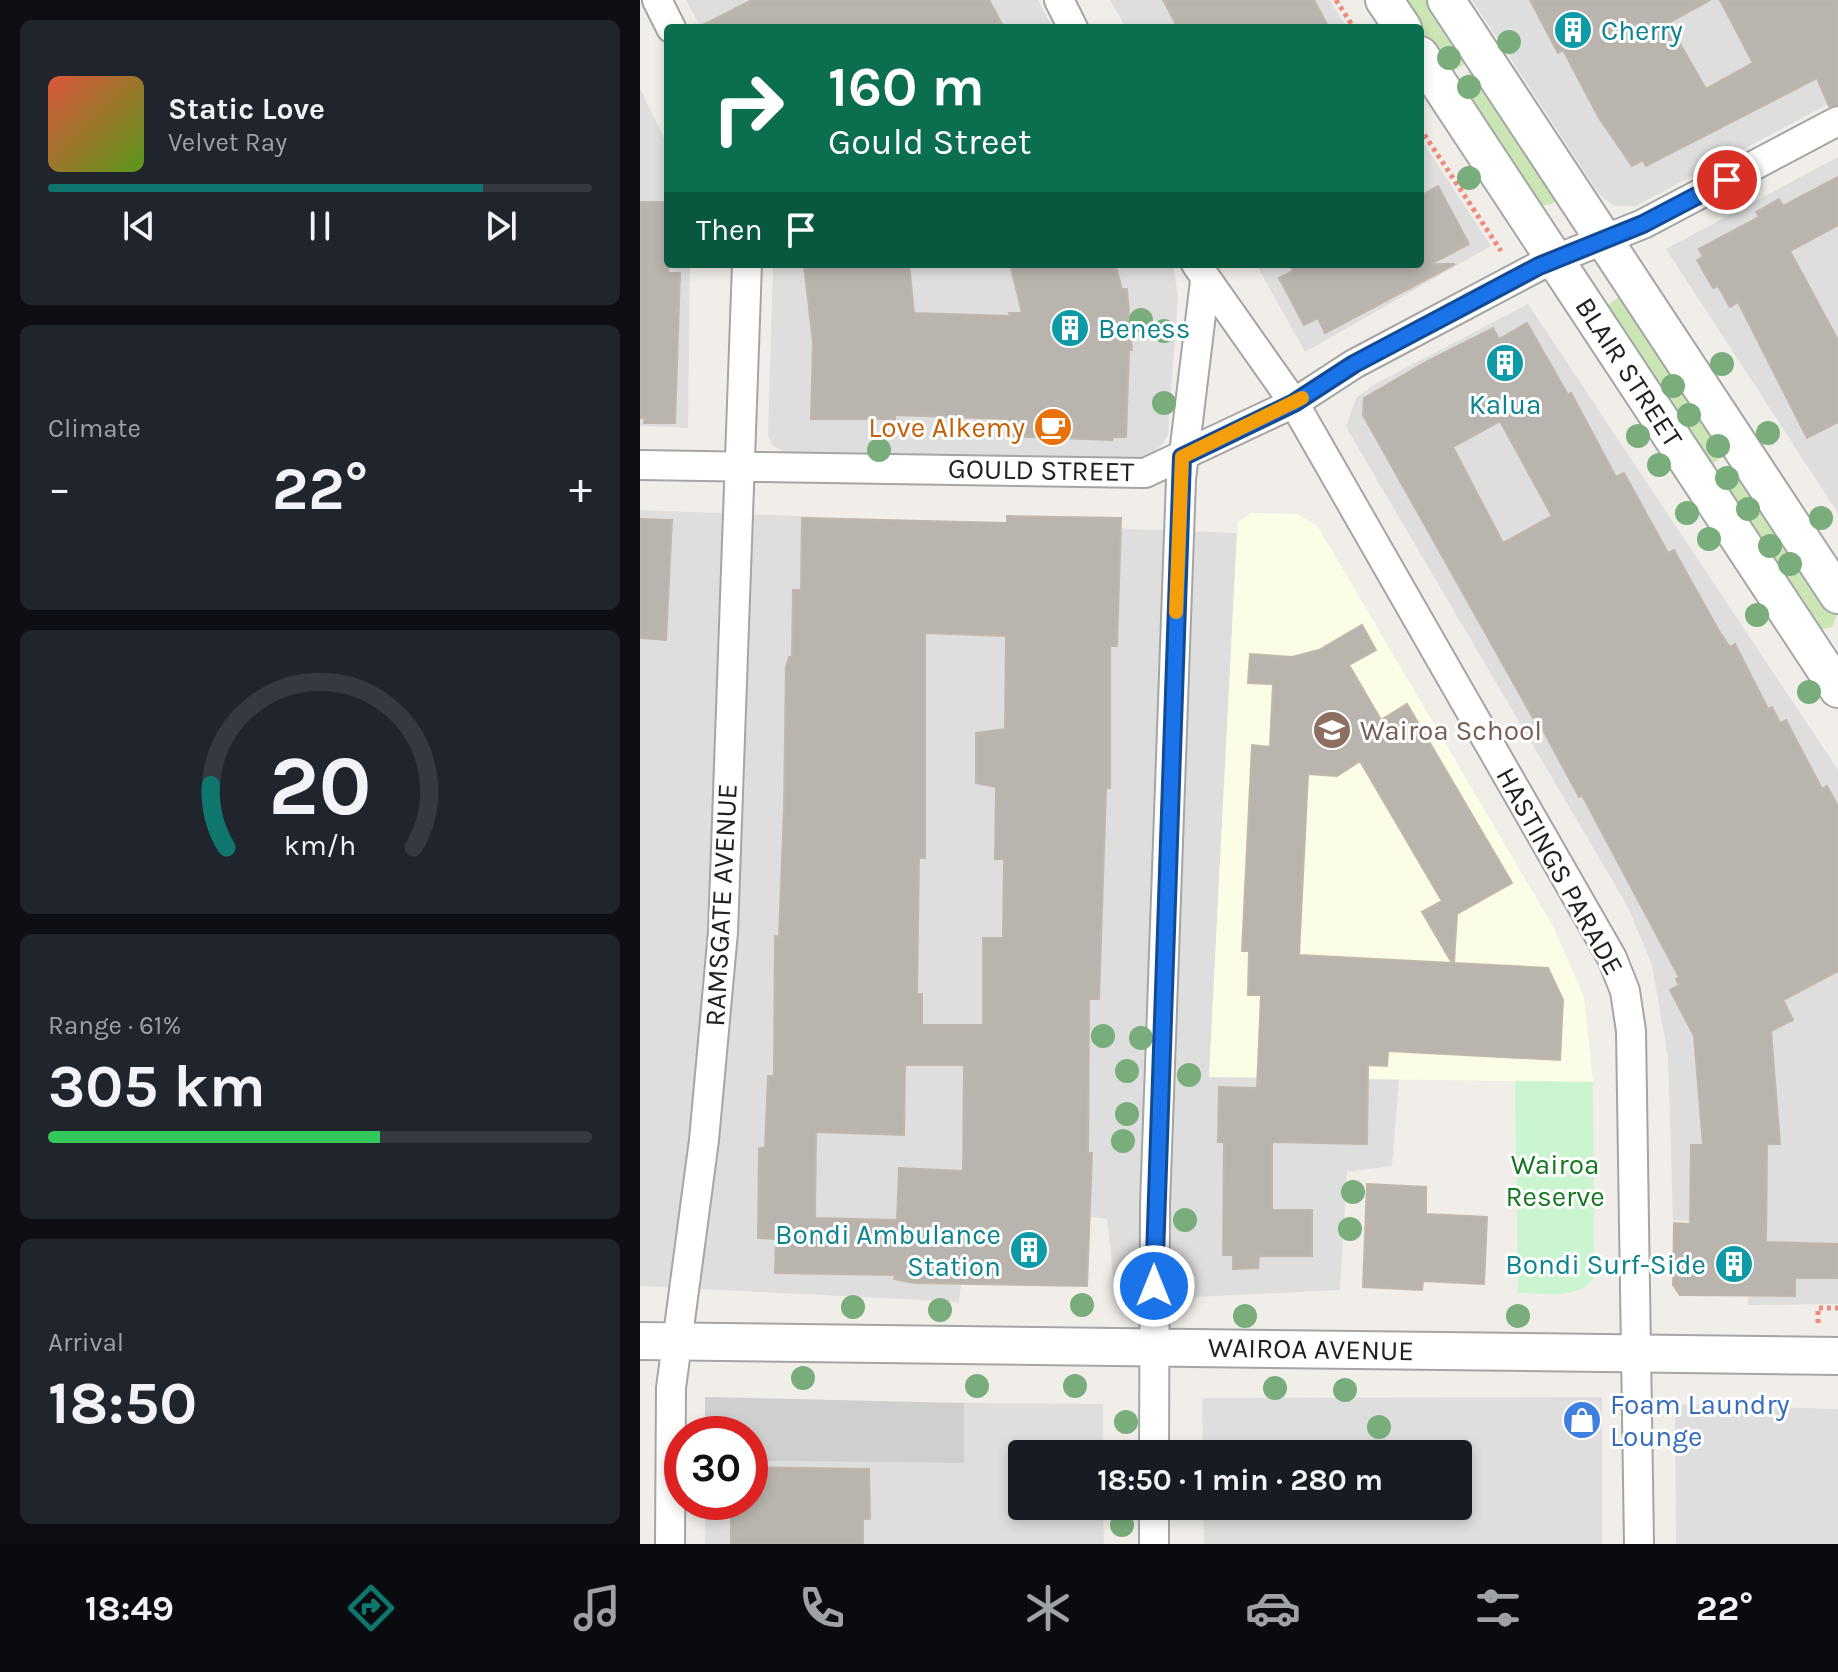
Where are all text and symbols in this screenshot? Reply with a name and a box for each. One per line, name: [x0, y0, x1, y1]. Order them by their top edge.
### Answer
building icon: Cherry: [1552, 9, 1594, 51]
place label: Cherry: [1601, 14, 1683, 47]
text: 160 m: [828, 54, 985, 119]
icon: right: [696, 56, 800, 160]
text: Static Love: [168, 91, 325, 127]
text: Gould Street: [828, 121, 1031, 163]
text: Velvet Ray: [168, 127, 287, 158]
pin: [1693, 146, 1761, 214]
icon: arrive: [1705, 158, 1749, 202]
icon: previous: [117, 204, 161, 248]
icon: pause: [298, 204, 342, 248]
icon: next: [479, 204, 523, 248]
icon: arrive: [779, 208, 823, 252]
text: Then: [696, 212, 763, 248]
street label: BLAIR STREET: [1568, 291, 1690, 453]
building icon: Beness: [1049, 307, 1091, 349]
place label: Beness: [1098, 312, 1190, 345]
building icon: Kalua: [1484, 342, 1526, 384]
place label: Kalua: [1469, 388, 1541, 421]
cafe icon: Love Alkemy: [1032, 406, 1074, 448]
place label: Love Alkemy: [868, 411, 1025, 444]
text: Climate: [48, 413, 141, 444]
street label: GOULD STREET: [948, 452, 1134, 488]
text: 22°: [272, 454, 368, 524]
text: −: [48, 463, 71, 514]
text: +: [569, 463, 592, 514]
school or university icon: Wairoa School: [1311, 709, 1353, 751]
place label: Wairoa School: [1360, 714, 1542, 747]
text: 20: [269, 738, 371, 835]
street label: HASTINGS PARADE: [1489, 761, 1631, 981]
street label: RAMSGATE AVENUE: [698, 783, 744, 1027]
text: km/h: [284, 829, 356, 862]
text: Range · 61%: [48, 1010, 181, 1041]
text: 305 km: [48, 1051, 266, 1121]
park label: Wairoa Reserve: [1505, 1148, 1605, 1213]
place label: Bondi Ambulance Station: [775, 1218, 1001, 1283]
building icon: Bondi Ambulance Station: [1008, 1229, 1050, 1271]
building icon: Bondi Surf-Side: [1713, 1243, 1755, 1285]
position arrow: [1112, 1244, 1196, 1328]
place label: Bondi Surf-Side: [1505, 1248, 1706, 1281]
text: Arrival: [48, 1327, 124, 1358]
street label: WAIROA AVENUE: [1208, 1331, 1414, 1367]
text: 18:50: [48, 1368, 197, 1438]
place label: Foam Laundry Lounge: [1610, 1388, 1790, 1453]
shop icon: Foam Laundry Lounge: [1561, 1399, 1603, 1441]
speed limit sign: 30: [664, 1416, 768, 1520]
text: 18:50 · 1 min · 280 m: [1097, 1462, 1383, 1498]
icon: directions: [343, 1580, 399, 1636]
icon: music: [569, 1580, 625, 1636]
icon: phone: [794, 1580, 850, 1636]
icon: climate: [1020, 1580, 1076, 1636]
icon: car: [1245, 1580, 1301, 1636]
icon: filters: [1470, 1580, 1526, 1636]
text: 18:49: [85, 1587, 174, 1629]
text: 22°: [1696, 1587, 1753, 1629]

